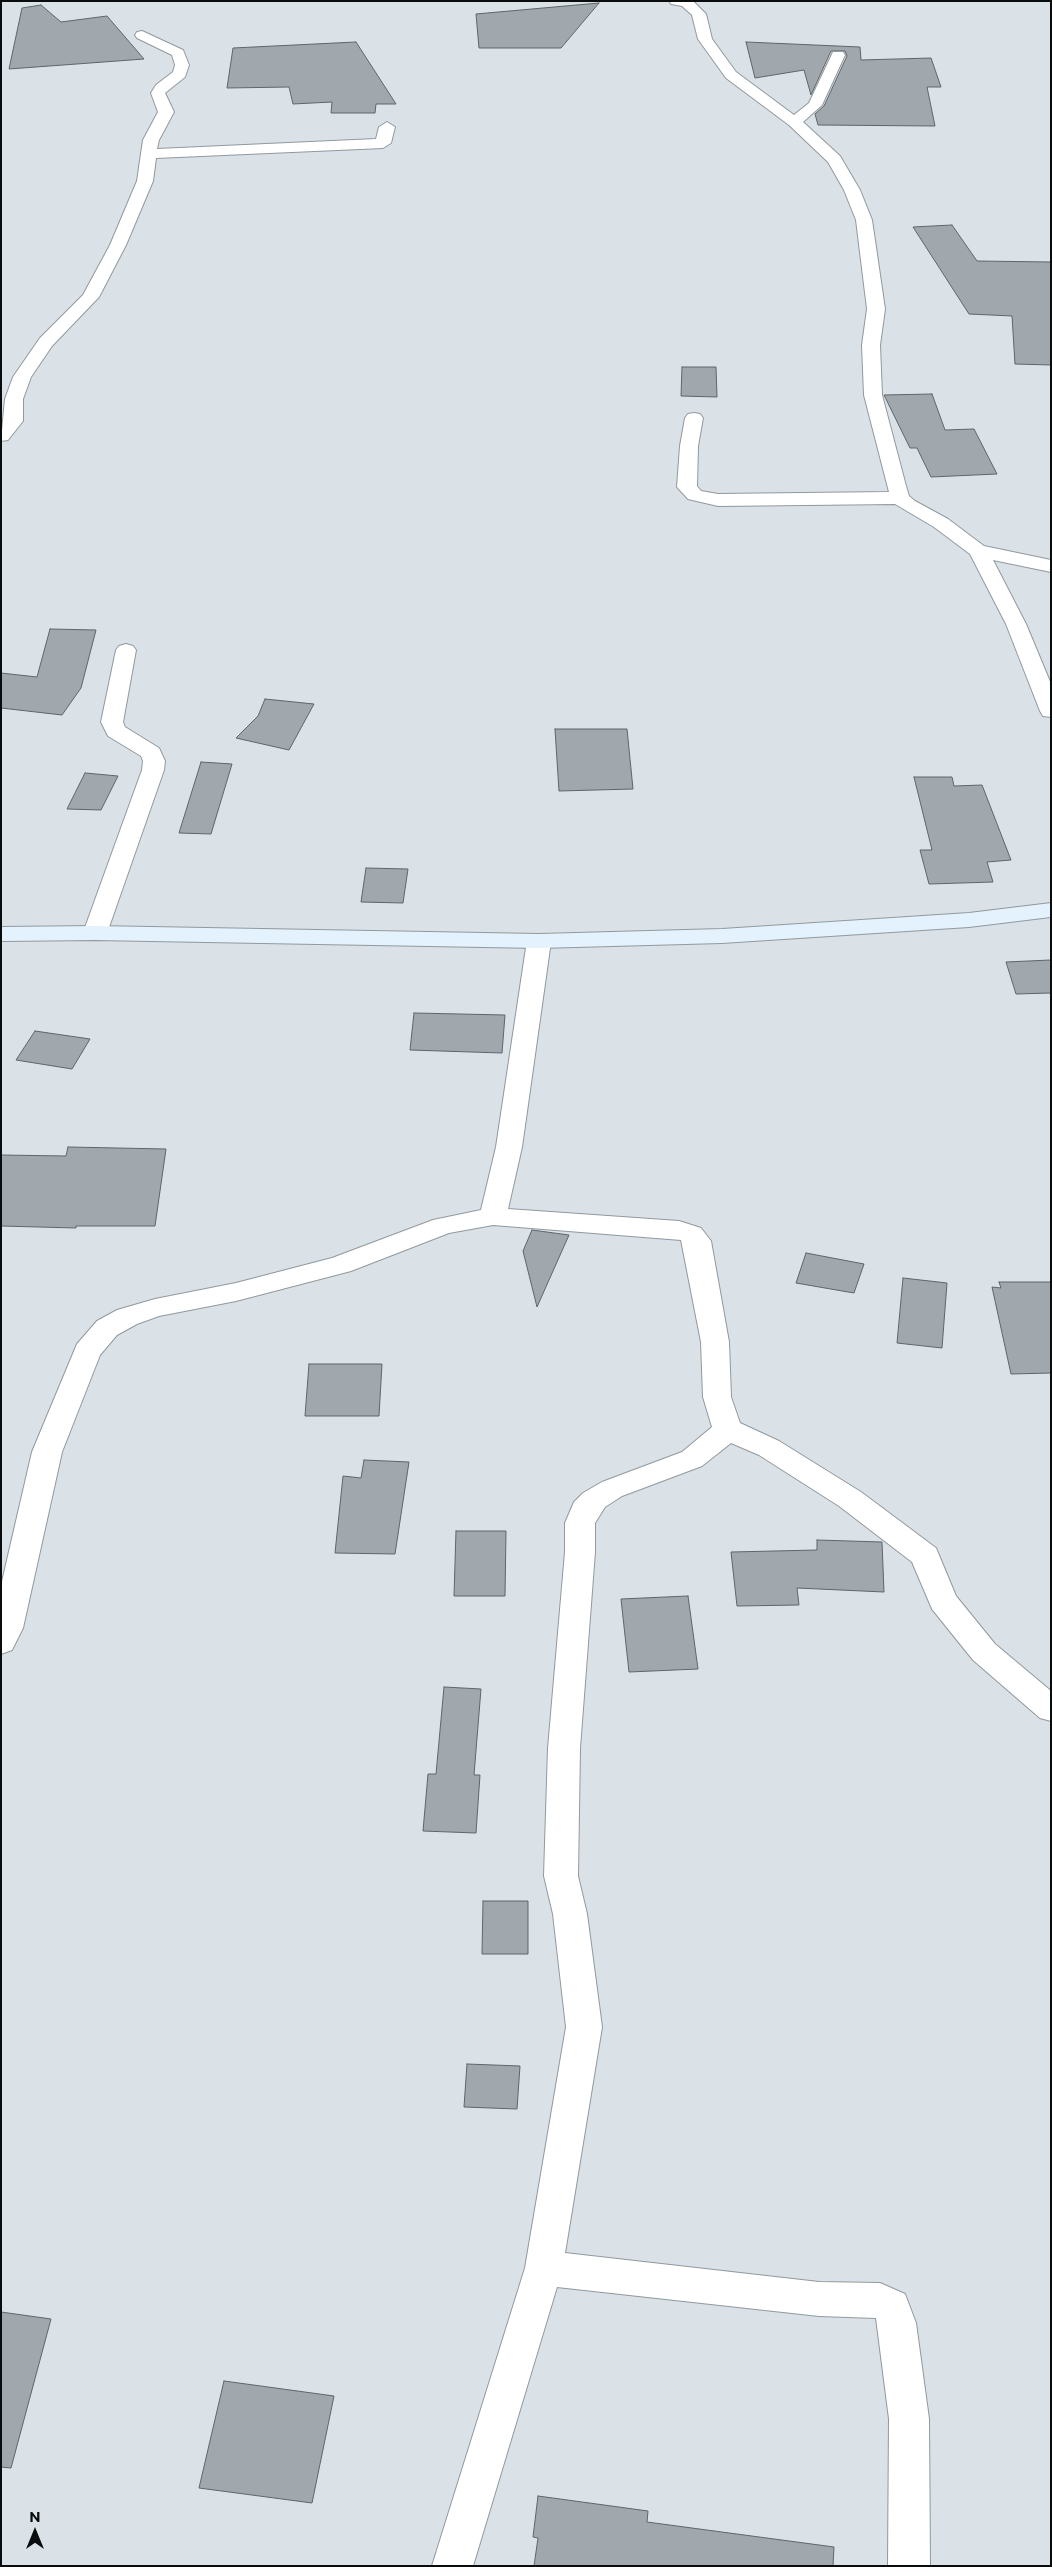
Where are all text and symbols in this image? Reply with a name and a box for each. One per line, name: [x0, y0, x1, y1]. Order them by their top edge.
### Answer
north arrow: [10, 2507, 60, 2557]
text: N: [29, 2508, 41, 2526]

